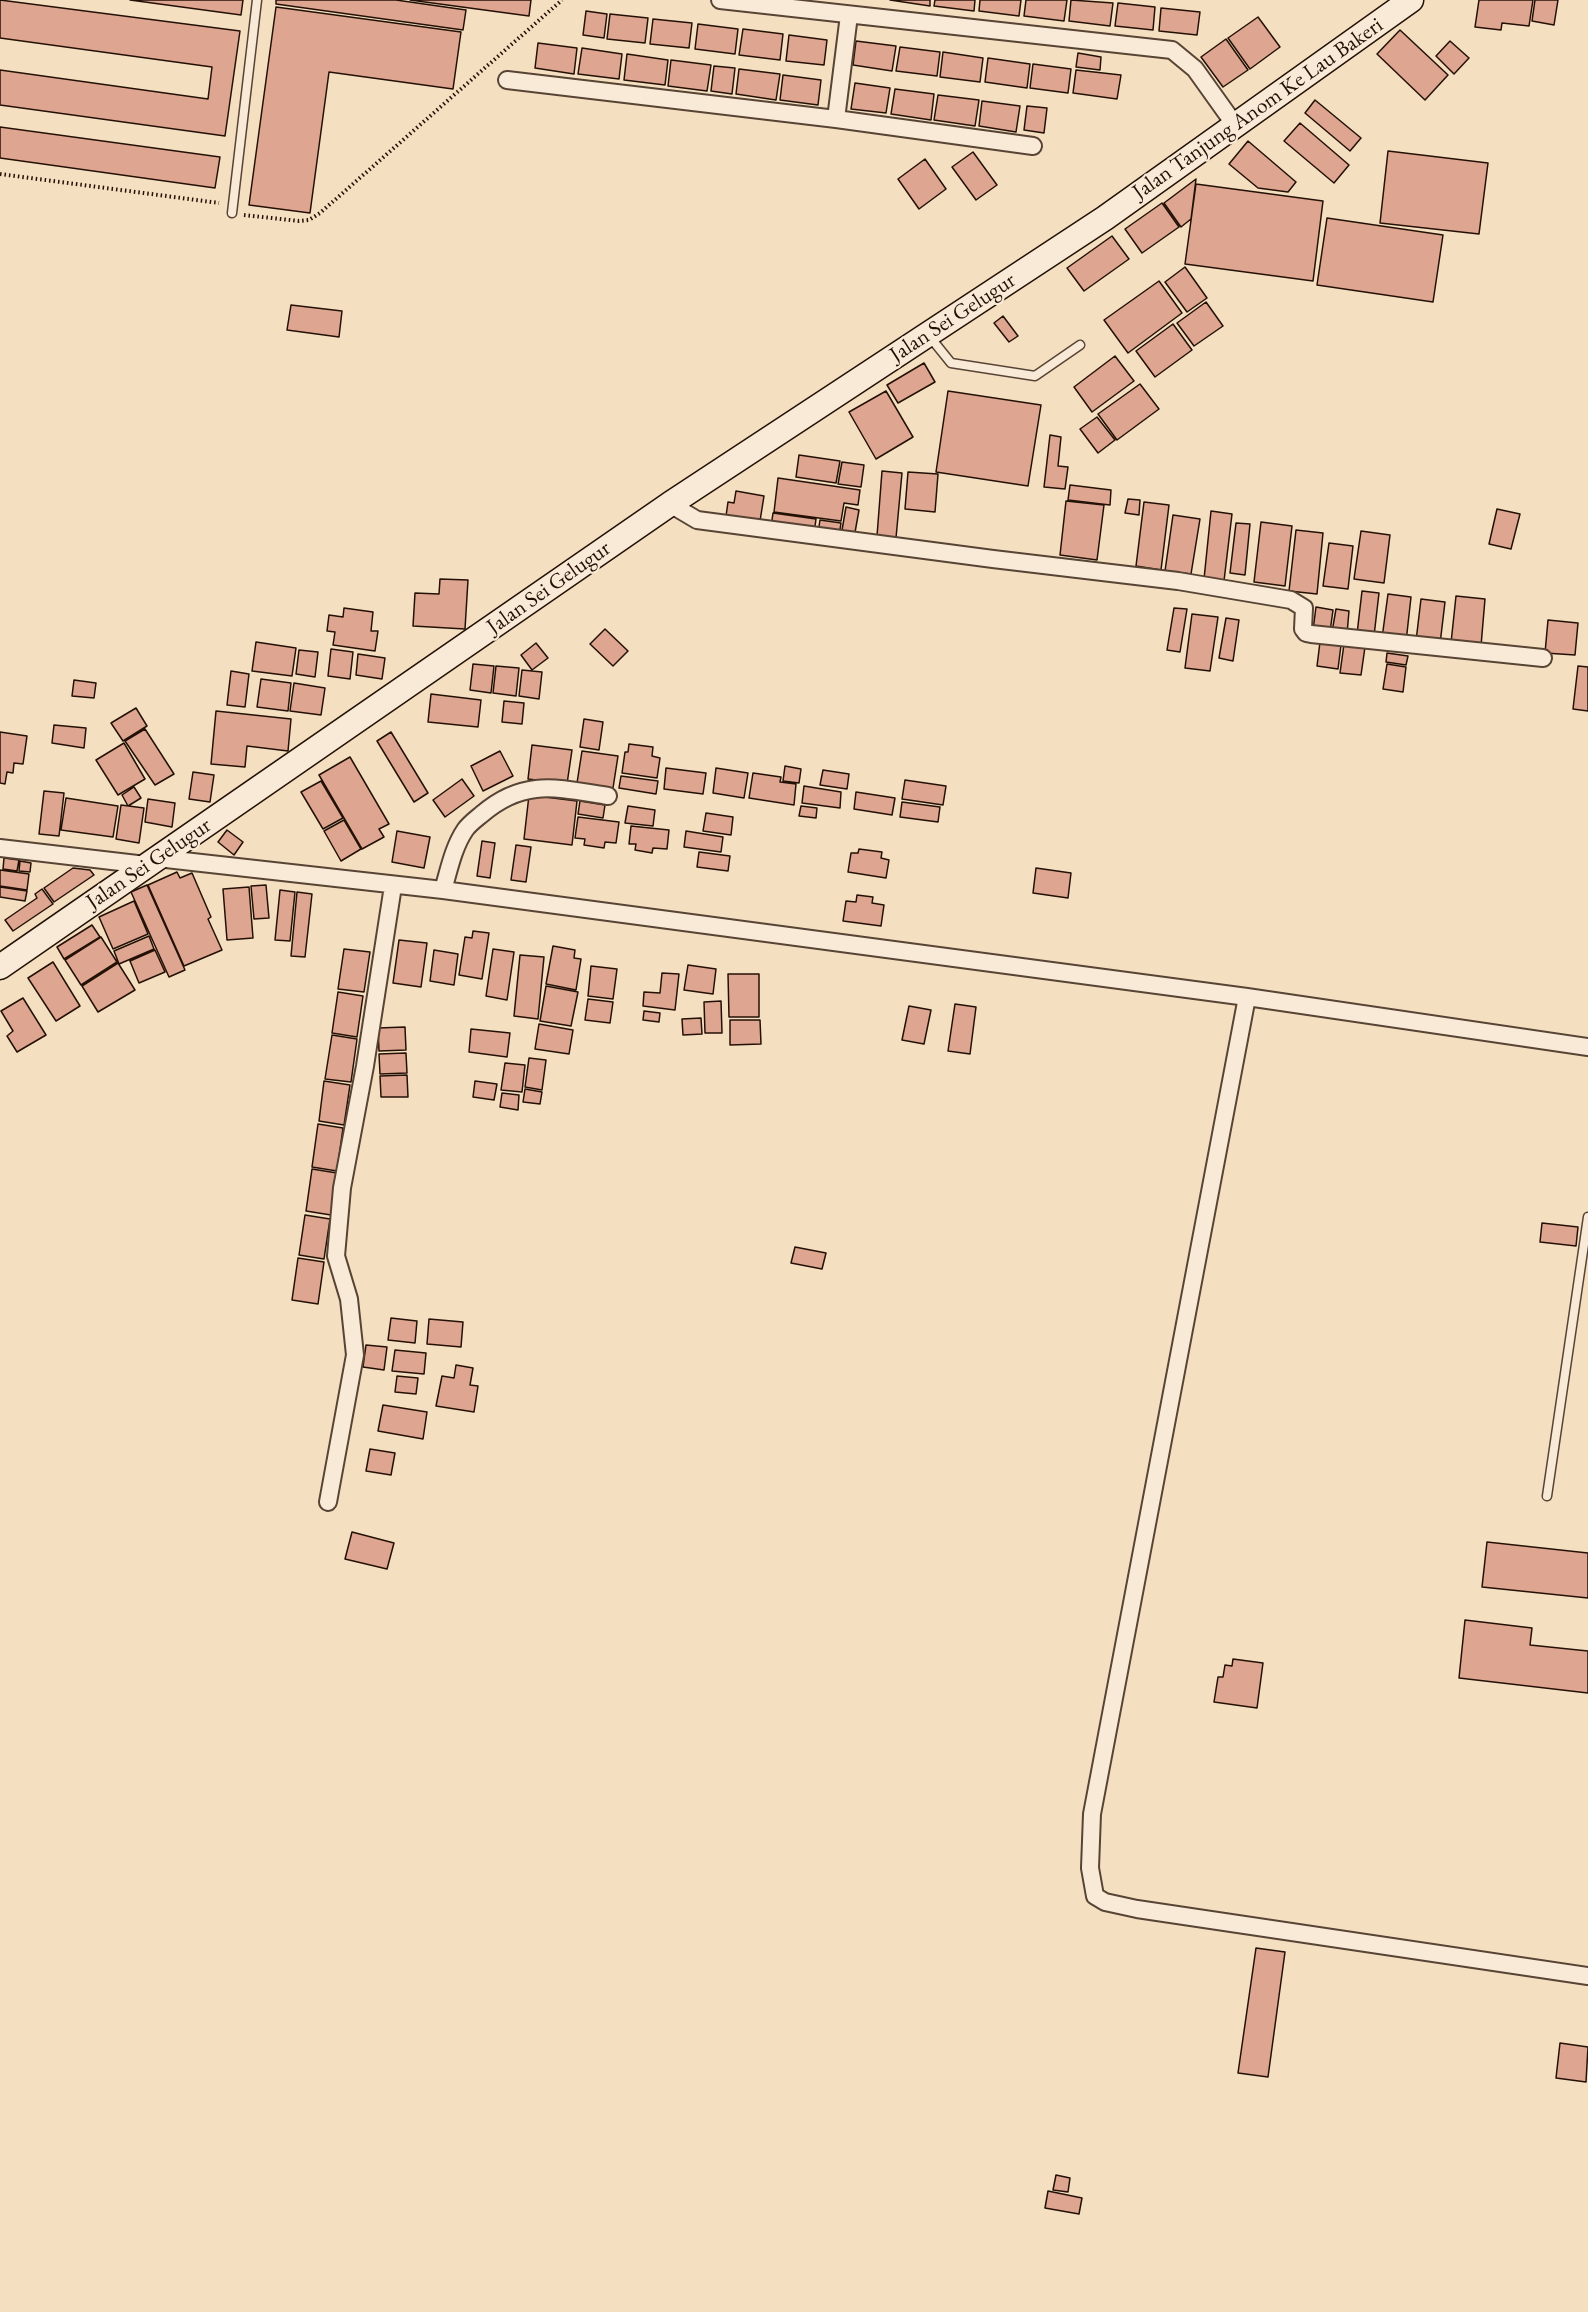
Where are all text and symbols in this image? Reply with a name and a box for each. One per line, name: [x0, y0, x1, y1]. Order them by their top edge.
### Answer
street label: Jalan Tanjung Anom Ke Lau Bakeri: [1128, 12, 1388, 206]
street label: Jalan Sei Gelugur: [885, 267, 1021, 369]
street label: Jalan Sei Gelugur: [482, 536, 616, 640]
street label: Jalan Sei Gelugur: [82, 813, 216, 915]

